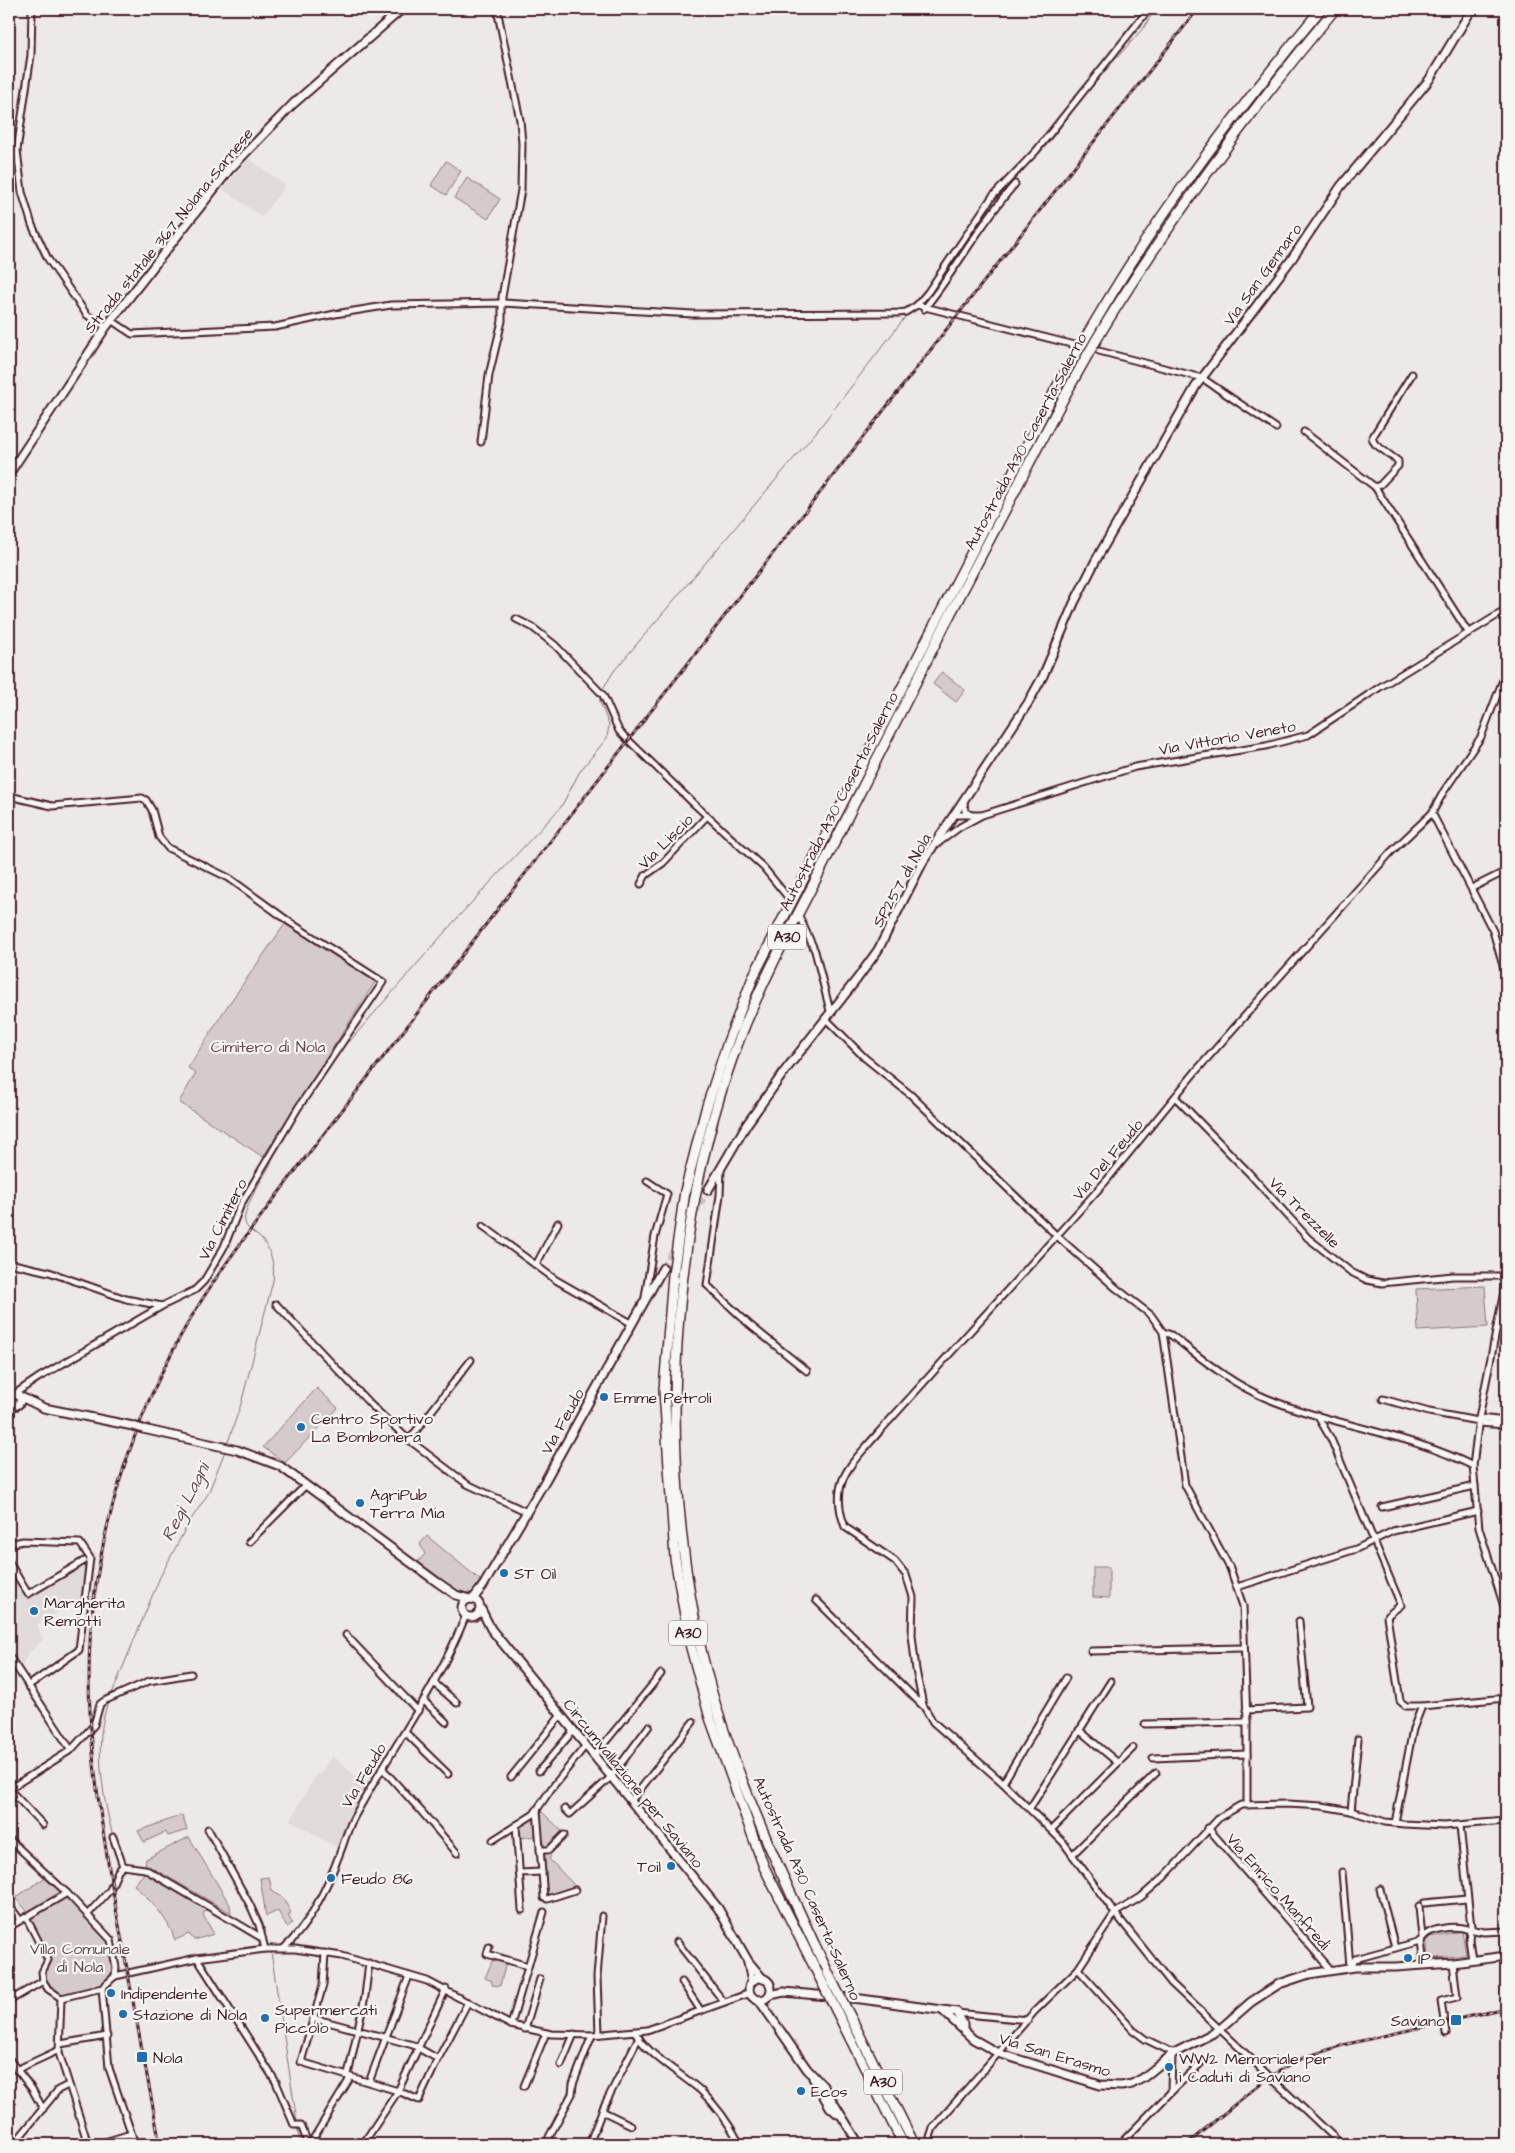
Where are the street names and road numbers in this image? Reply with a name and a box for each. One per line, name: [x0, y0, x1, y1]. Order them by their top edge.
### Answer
street label: Strada statale 367 Nolana Sarnese: [79, 123, 259, 338]
street label: Via San Gennaro: [1218, 219, 1307, 330]
street label: Autostrada A30 Caserta-Salerno: [959, 329, 1093, 554]
street label: Autostrada A30 Caserta-Salerno: [774, 688, 904, 915]
street label: Via Vittorio Veneto: [1157, 715, 1297, 761]
street label: Via Liscio: [633, 809, 698, 874]
street label: SP257 di Nola: [867, 830, 937, 931]
road number: A30: [768, 924, 806, 950]
street label: Via Del Feudo: [1067, 1114, 1148, 1205]
street label: Via Trezzelle: [1264, 1172, 1345, 1253]
street label: Via Cimitero: [193, 1175, 253, 1264]
street label: Via Feudo: [536, 1385, 590, 1458]
road number: A30: [669, 1620, 707, 1646]
street label: Circumvallazione per Saviano: [558, 1694, 709, 1873]
street label: Via Feudo: [336, 1739, 392, 1812]
street label: Autostrada A30 Caserta-Salerno: [748, 1773, 867, 2004]
street label: Via Enrico Manfredi: [1221, 1829, 1336, 1955]
street label: Via San Erasmo: [996, 2028, 1113, 2082]
road number: A30: [864, 2070, 902, 2094]

